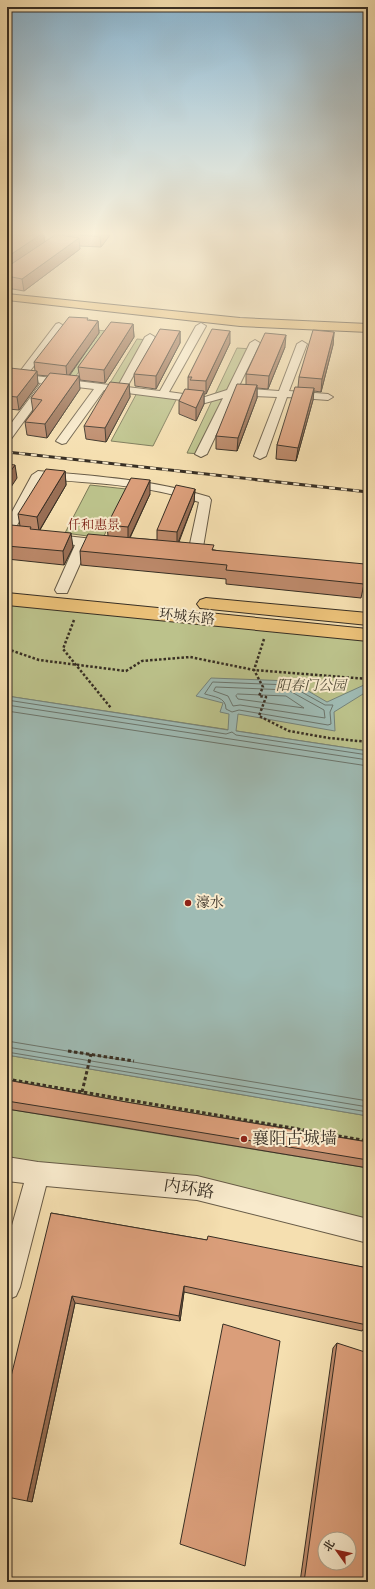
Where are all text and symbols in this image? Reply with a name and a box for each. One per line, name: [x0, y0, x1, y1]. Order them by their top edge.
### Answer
district label: 仟和惠景: [68, 517, 120, 533]
street label: 环城东路: [158, 605, 216, 629]
park label: 阳春门公园: [276, 677, 348, 695]
place label: 濠水: [196, 894, 224, 912]
marker: 濠水: [183, 898, 193, 908]
place label: 襄阳古城墙: [252, 1128, 337, 1150]
marker: 襄阳古城墙: [239, 1134, 249, 1144]
street label: 内环路: [162, 1174, 216, 1204]
north arrow: [317, 1531, 357, 1571]
text: 北: [321, 1538, 338, 1555]

